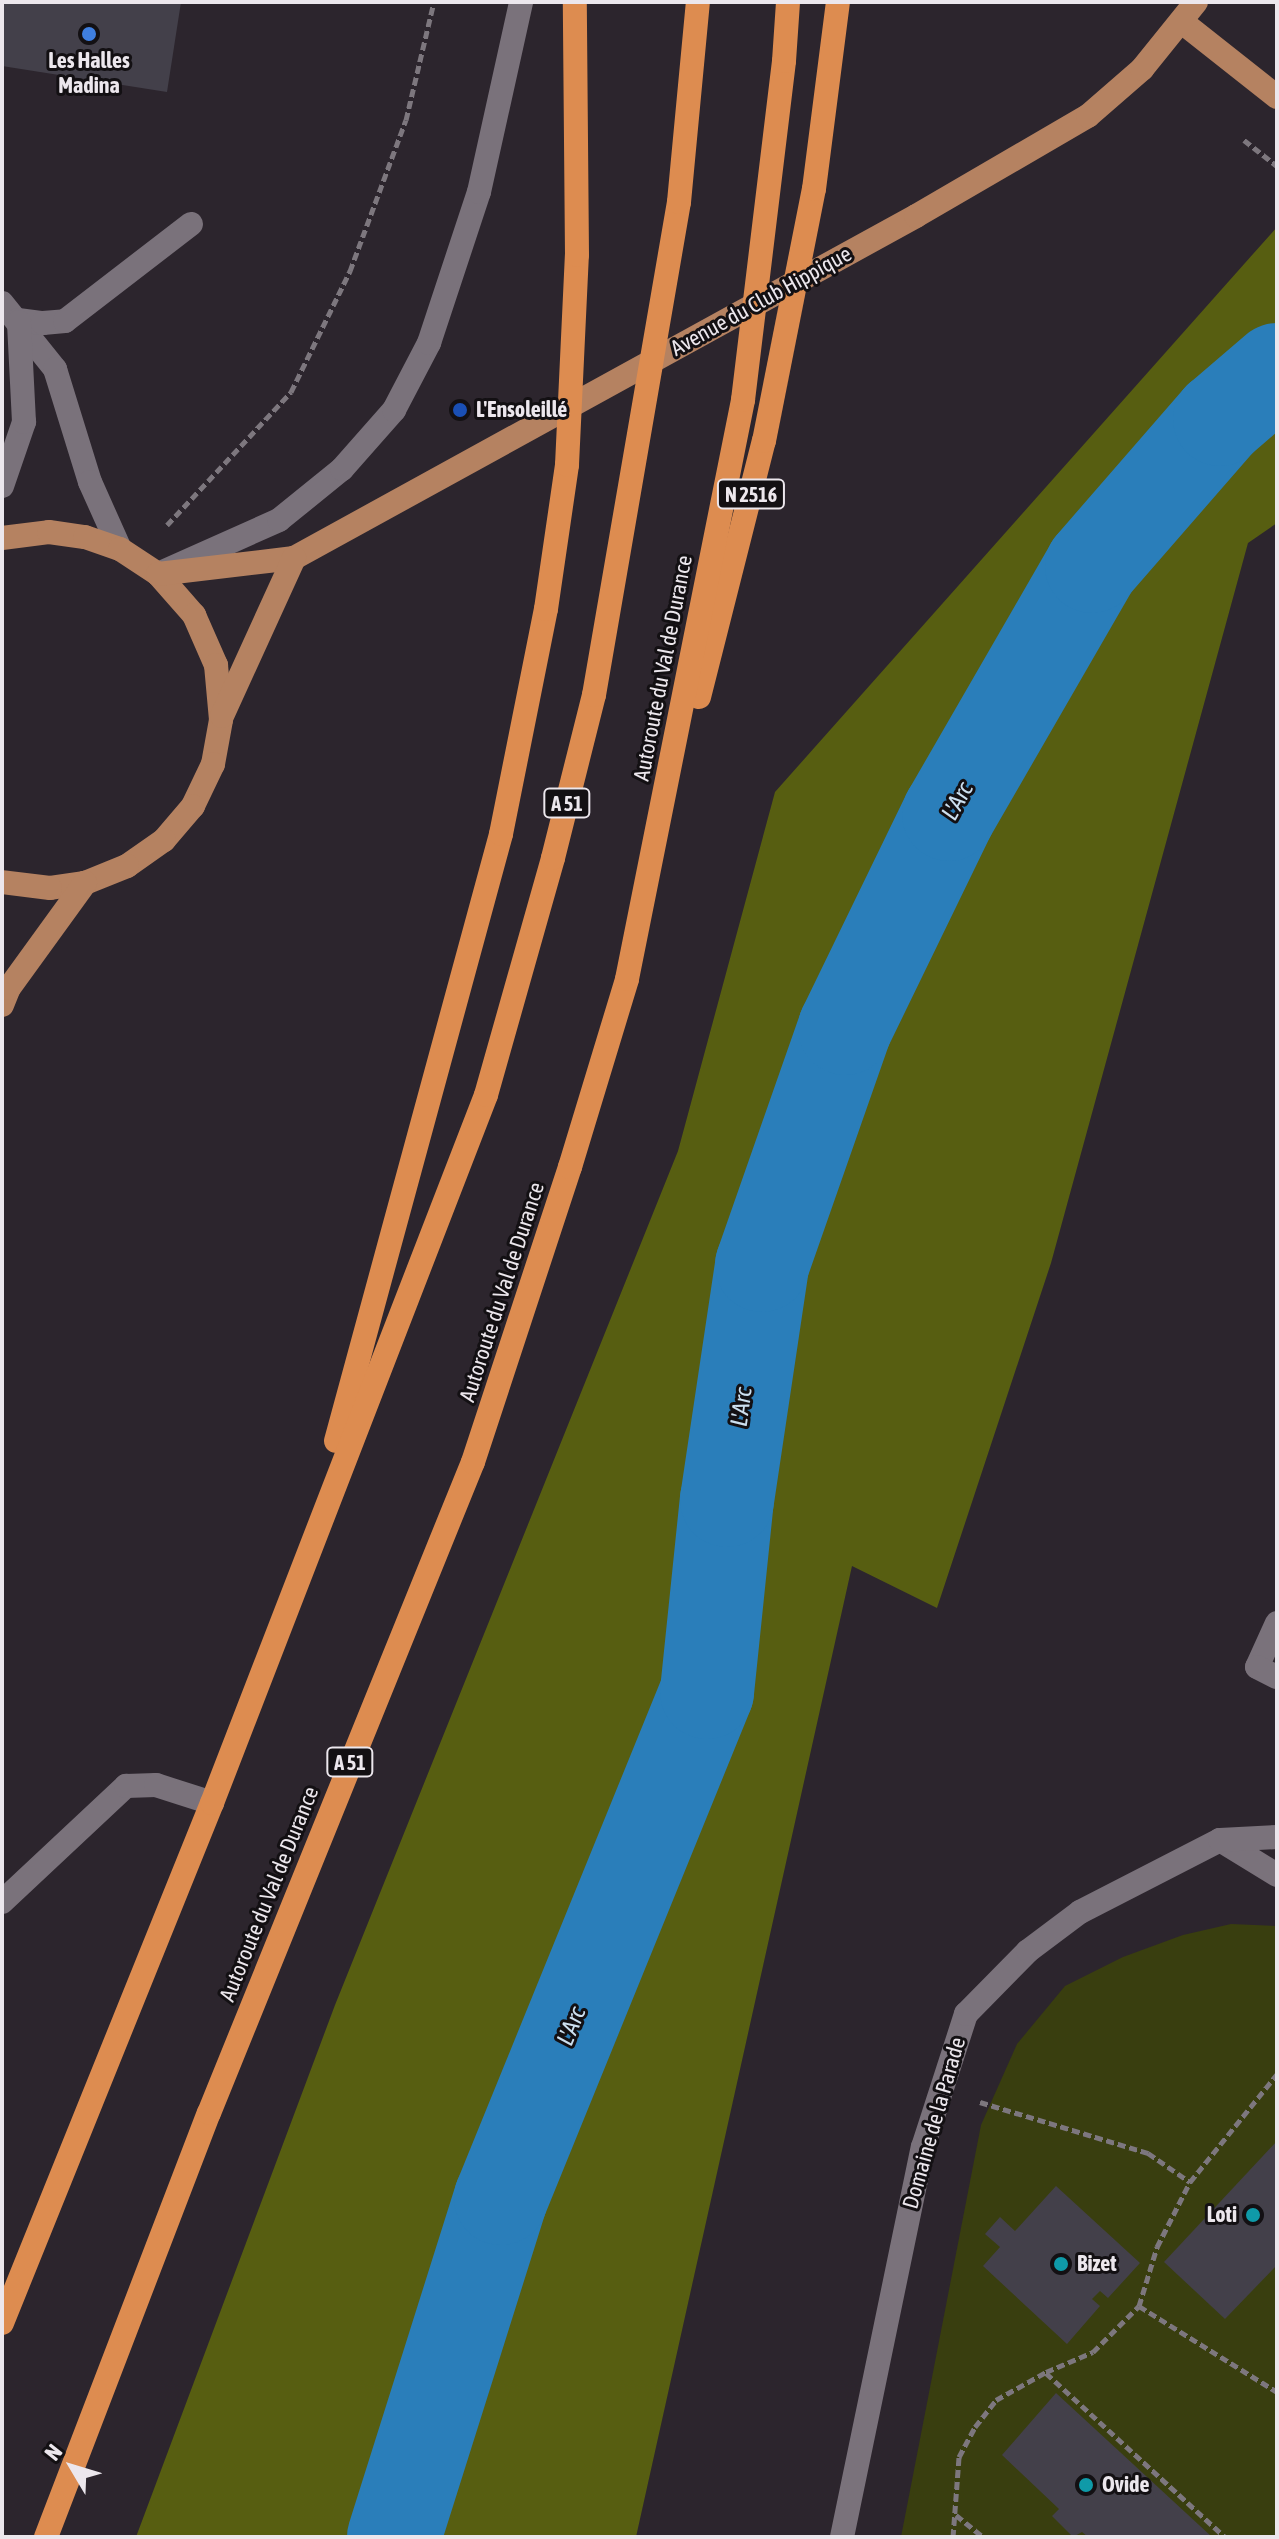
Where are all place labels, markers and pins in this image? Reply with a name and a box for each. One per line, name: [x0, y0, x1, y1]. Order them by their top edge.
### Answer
marker: Les Halles Madina: [80, 25, 98, 43]
place label: Les Halles Madina: [48, 47, 130, 98]
place label: L'Ensoleillé: [476, 397, 567, 423]
marker: L'Ensoleillé: [451, 401, 469, 419]
place label: Loti: [1207, 2202, 1237, 2228]
marker: Loti: [1244, 2206, 1262, 2224]
place label: Bizet: [1077, 2251, 1117, 2277]
marker: Bizet: [1052, 2255, 1070, 2273]
place label: Ovide: [1102, 2472, 1149, 2498]
marker: Ovide: [1077, 2476, 1095, 2494]

